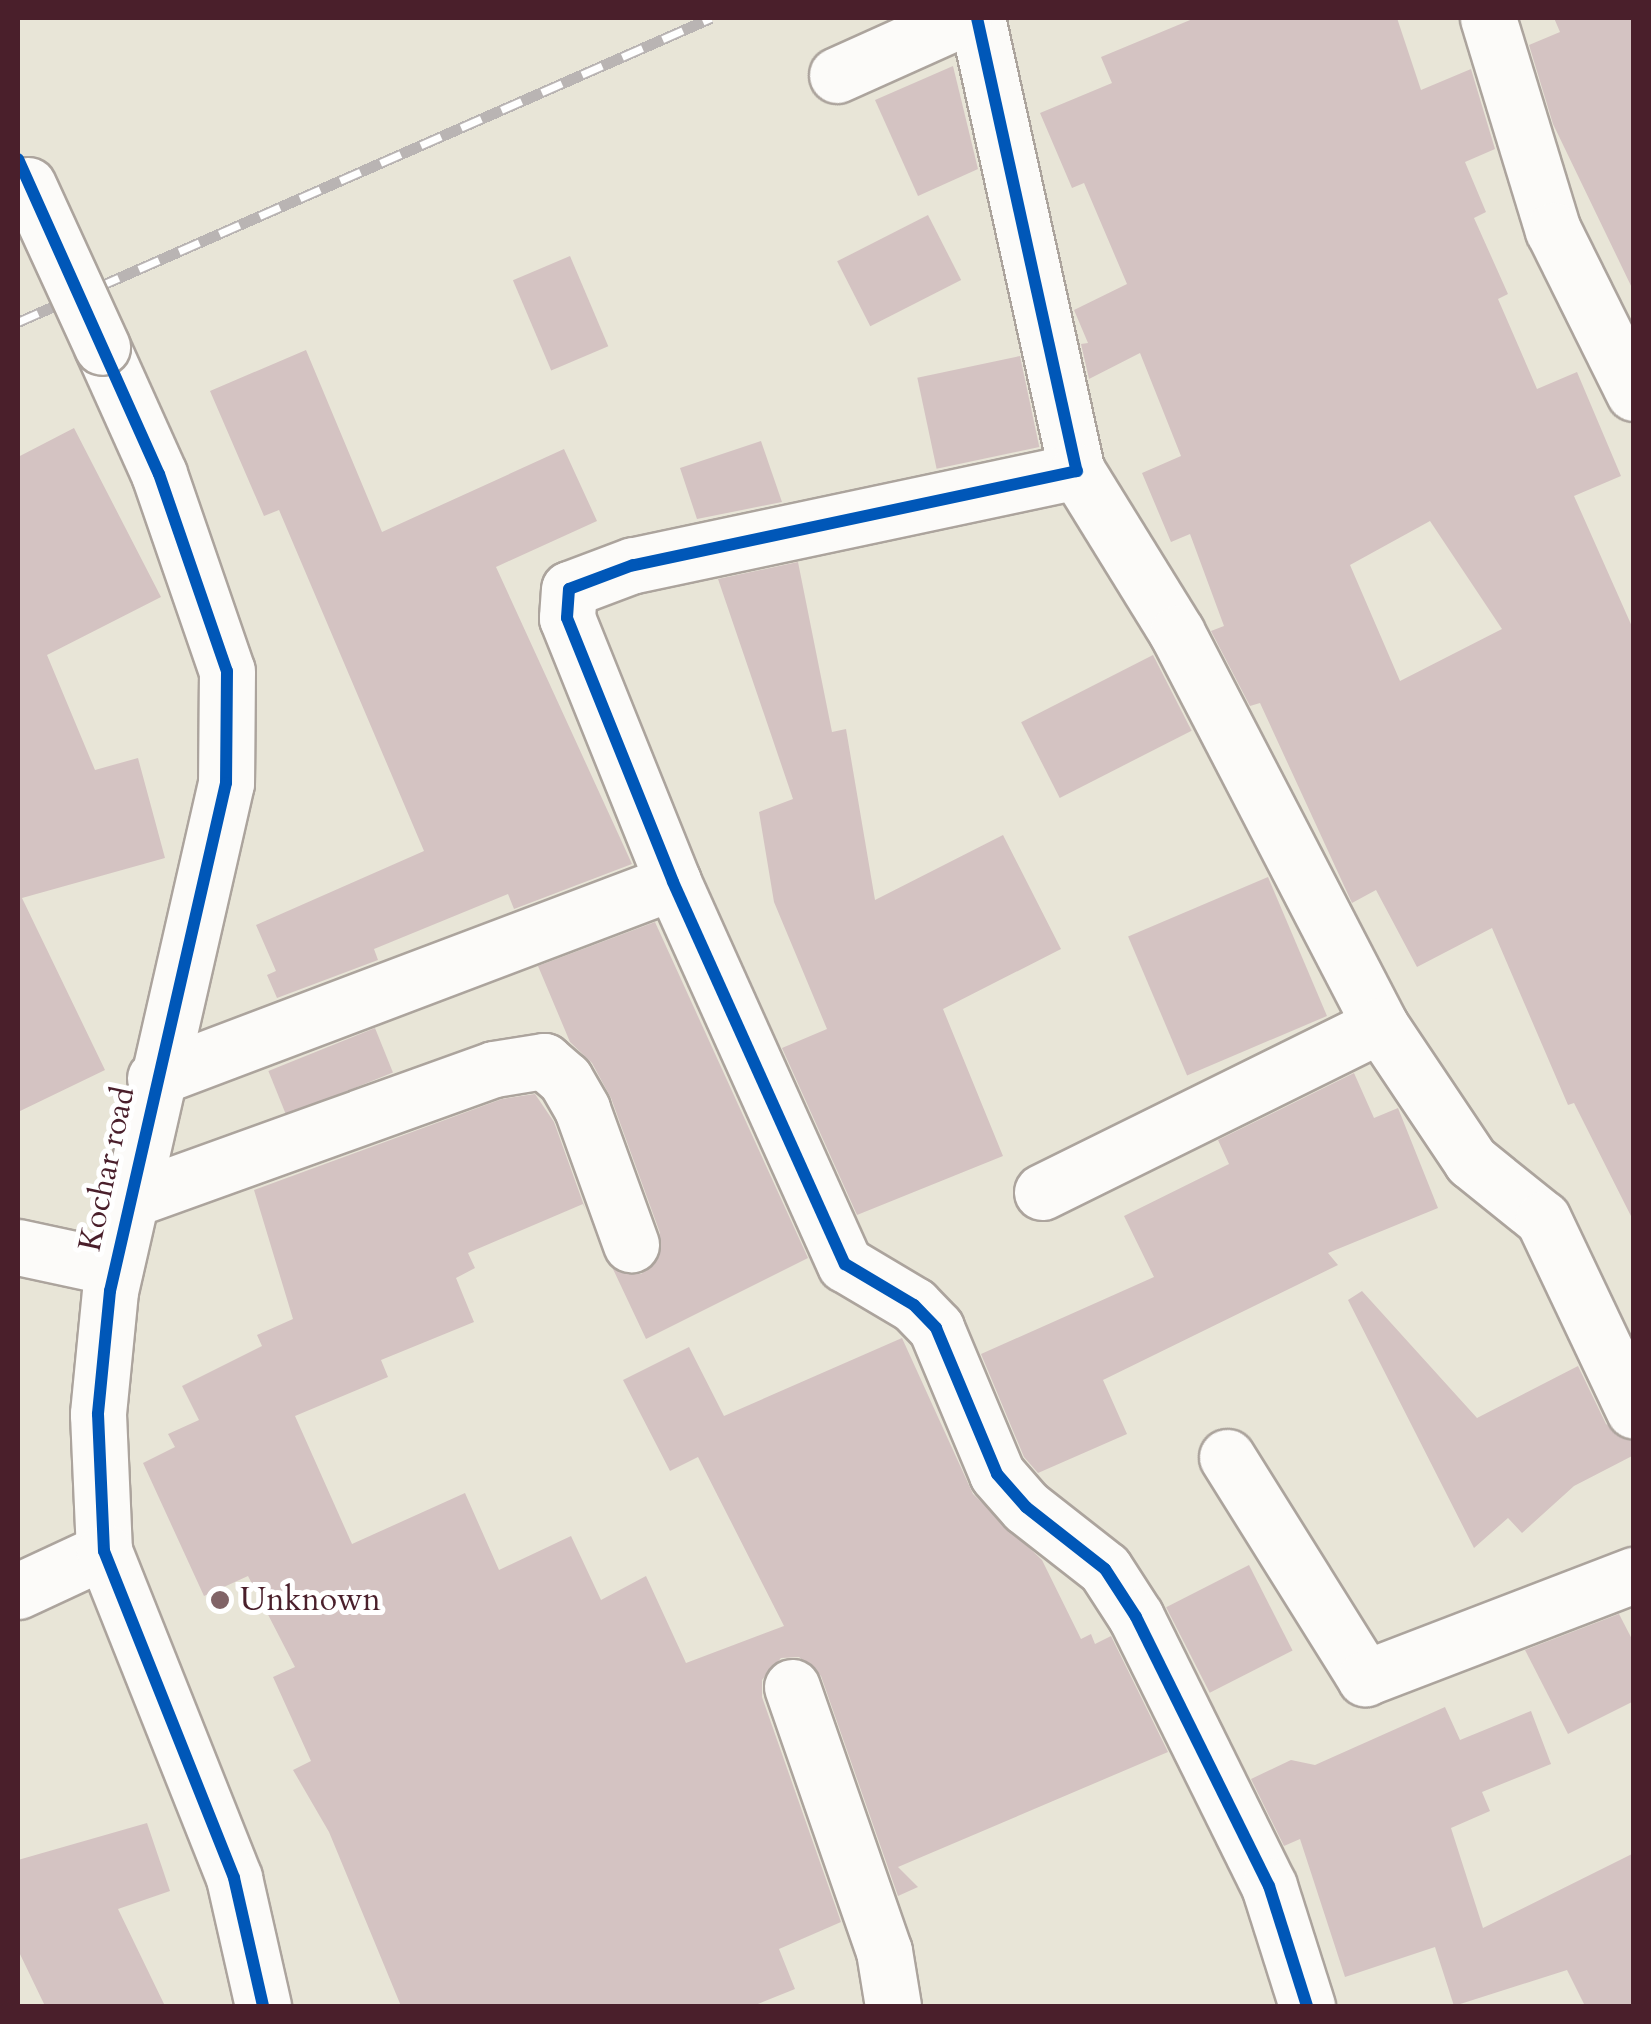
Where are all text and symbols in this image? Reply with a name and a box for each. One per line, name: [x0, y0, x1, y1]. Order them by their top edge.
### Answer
street label: Kochar road: [71, 1083, 143, 1255]
place label: Unknown: [240, 1581, 381, 1619]
marker: Unknown: [209, 1589, 231, 1611]

